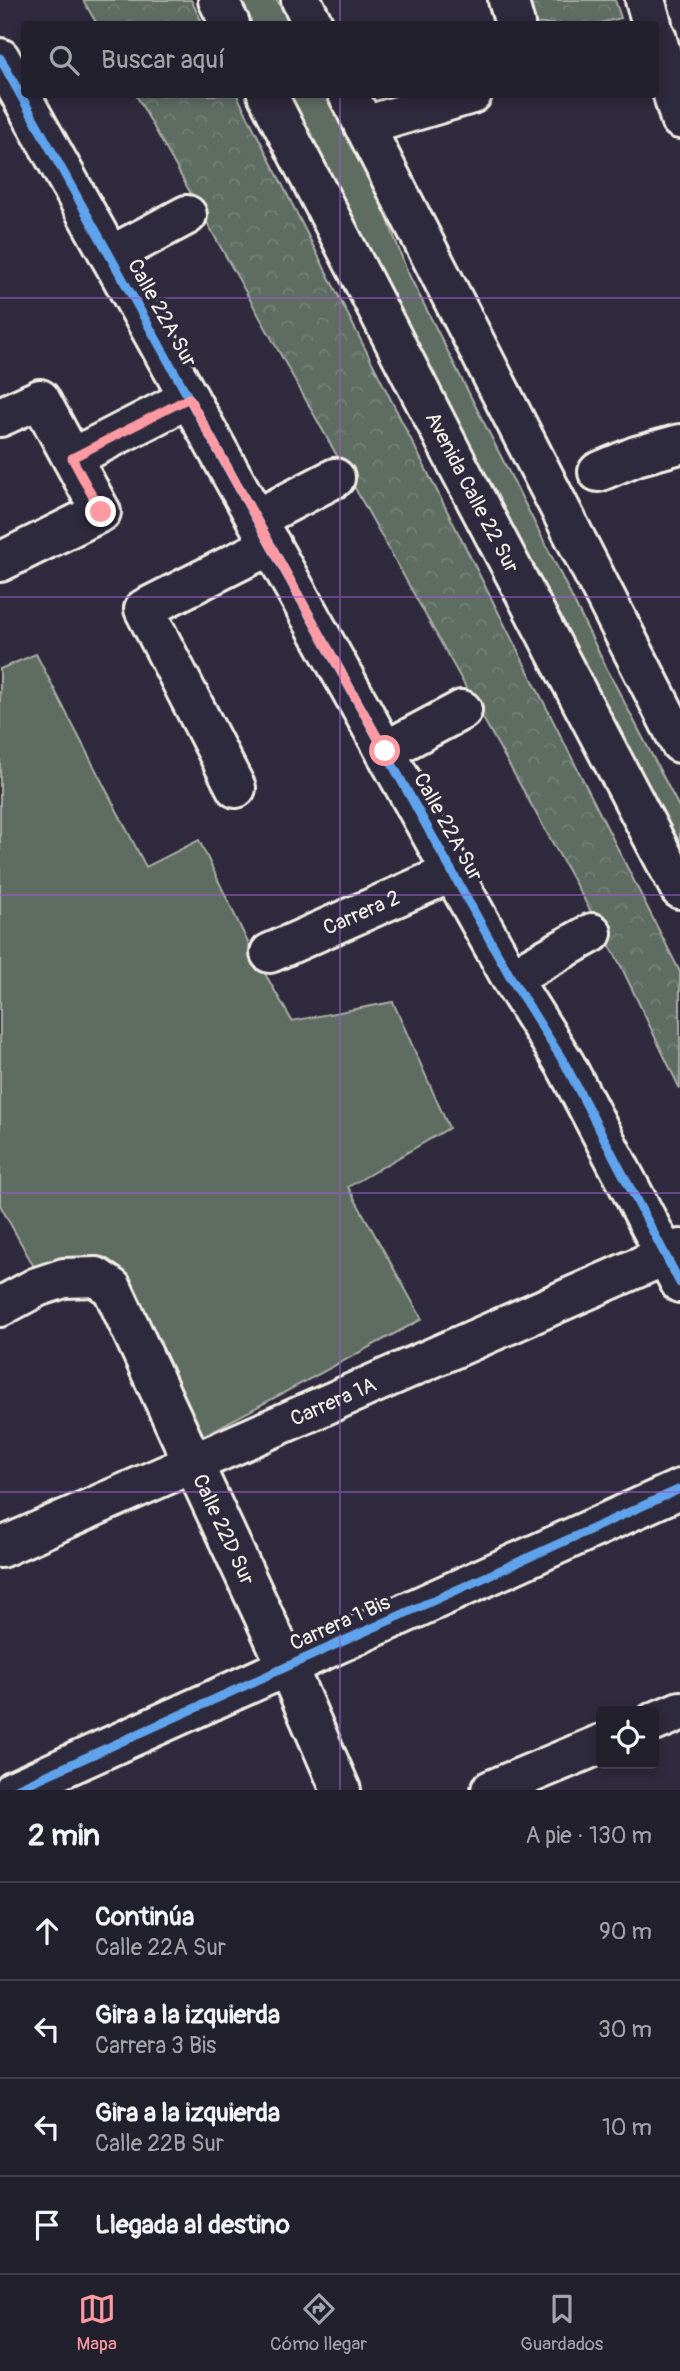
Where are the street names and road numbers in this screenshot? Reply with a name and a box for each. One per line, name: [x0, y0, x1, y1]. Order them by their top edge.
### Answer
street label: Calle 22A Sur: [121, 254, 203, 372]
street label: Avenida Calle 22 Sur: [419, 407, 526, 578]
street label: Calle 22A Sur: [407, 768, 489, 886]
street label: Carrera 2: [319, 884, 404, 941]
street label: Carrera 1A: [286, 1371, 380, 1432]
street label: Calle 22D Sur: [186, 1470, 261, 1590]
street label: Carrera 1 Bis: [286, 1589, 395, 1657]

